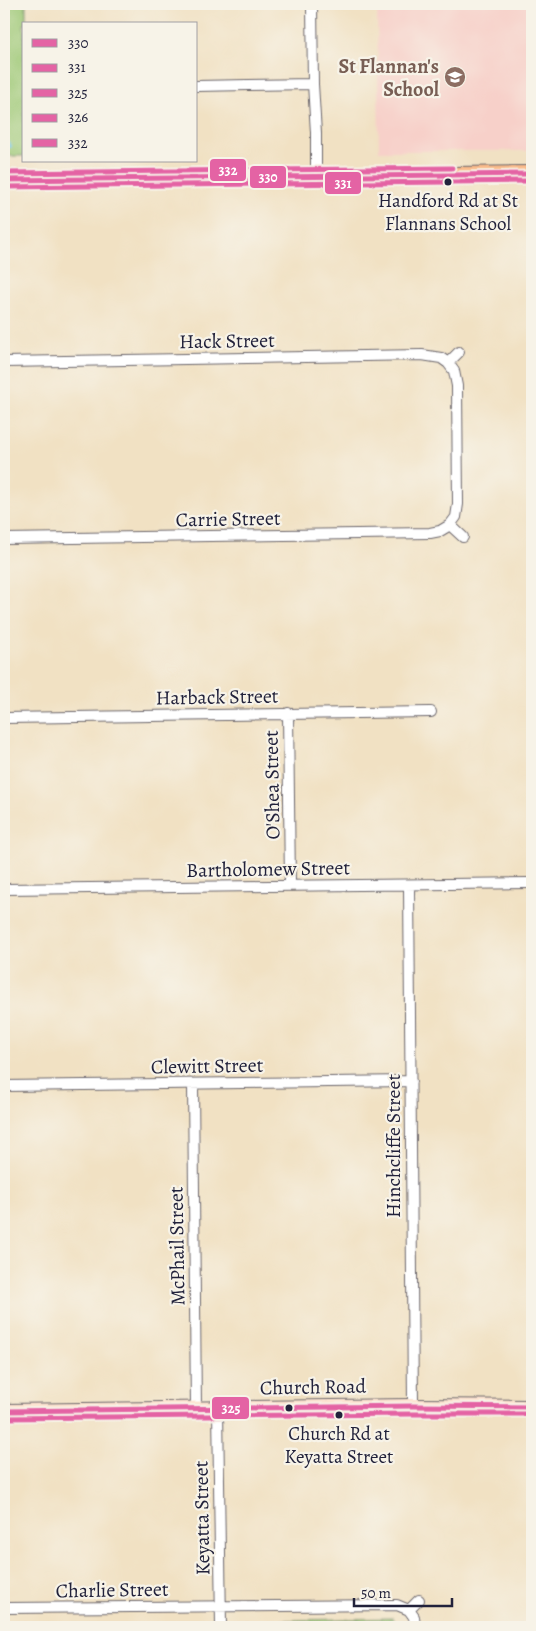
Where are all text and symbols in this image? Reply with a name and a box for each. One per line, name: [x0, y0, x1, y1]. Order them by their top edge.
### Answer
legend: [22, 22, 198, 162]
text: 330: [68, 33, 88, 53]
place label: St Flannan's School: [338, 53, 440, 103]
text: 331: [68, 57, 86, 77]
school or university icon: St Flannan's School: [443, 65, 467, 89]
text: 325: [68, 83, 88, 103]
text: 326: [68, 107, 88, 127]
text: 332: [68, 133, 88, 153]
line badge: 332: [209, 158, 247, 182]
text: 332: [219, 161, 238, 180]
line badge: 330: [249, 165, 287, 189]
text: 330: [258, 168, 278, 187]
line badge: 331: [324, 171, 362, 195]
text: 331: [334, 174, 352, 193]
marker: Handford Rd at St Flannans School: [443, 177, 453, 187]
place label: Handford Rd at St Flannans School: [378, 188, 518, 237]
street label: Hack Street: [179, 327, 275, 355]
street label: Carrie Street: [175, 505, 281, 533]
street label: Harback Street: [155, 682, 279, 712]
street label: O'Shea Street: [258, 730, 286, 840]
street label: Bartholomew Street: [186, 854, 351, 884]
street label: Clewitt Street: [151, 1052, 264, 1080]
street label: Hinchcliffe Street: [380, 1074, 407, 1218]
street label: McPhail Street: [162, 1186, 192, 1306]
street label: Church Road: [260, 1373, 367, 1401]
line badge: 325: [211, 1396, 250, 1420]
text: 325: [222, 1399, 240, 1418]
unlabelled marker: [284, 1403, 294, 1413]
marker: Church Rd at Keyatta Street: [334, 1410, 344, 1420]
place label: Church Rd at Keyatta Street: [285, 1421, 393, 1470]
street label: Keyatta Street: [187, 1460, 216, 1575]
street label: Charlie Street: [55, 1576, 169, 1604]
scale bar: [354, 1576, 451, 1608]
text: 50 m: [361, 1583, 391, 1603]

